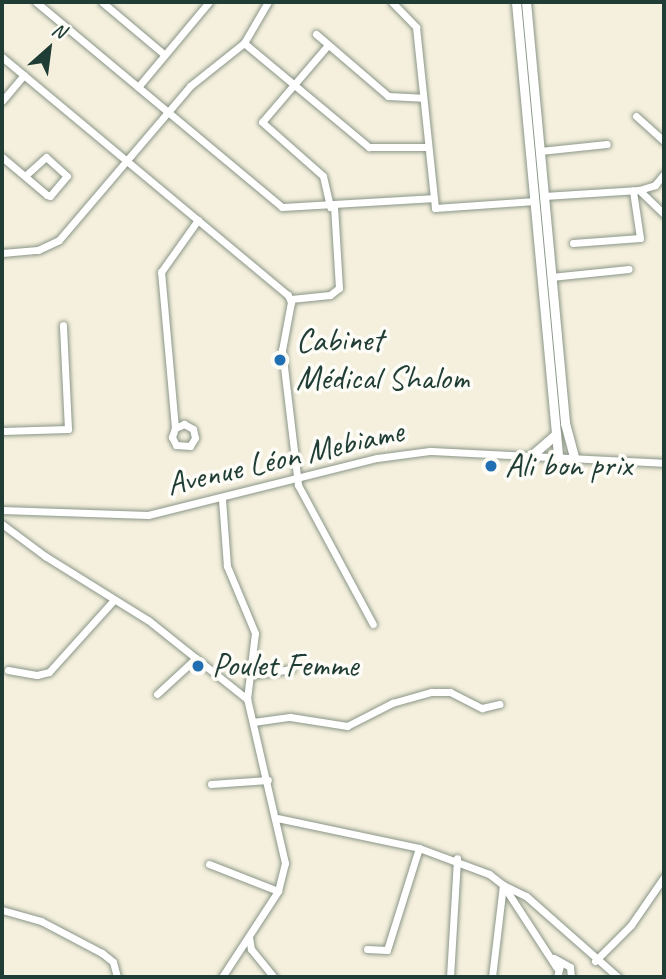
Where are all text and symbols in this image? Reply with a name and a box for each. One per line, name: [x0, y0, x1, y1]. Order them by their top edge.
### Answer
north arrow: [14, 14, 84, 84]
text: N: [48, 17, 70, 44]
place label: Cabinet Médical Shalom: [296, 321, 470, 399]
marker: Cabinet Médical Shalom: [270, 350, 290, 370]
street label: Avenue Léon Mebiame: [162, 411, 408, 505]
place label: Ali bon prix: [505, 446, 632, 486]
marker: Ali bon prix: [483, 458, 499, 474]
place label: Poulet Femme: [212, 646, 360, 686]
marker: Poulet Femme: [190, 658, 206, 674]

